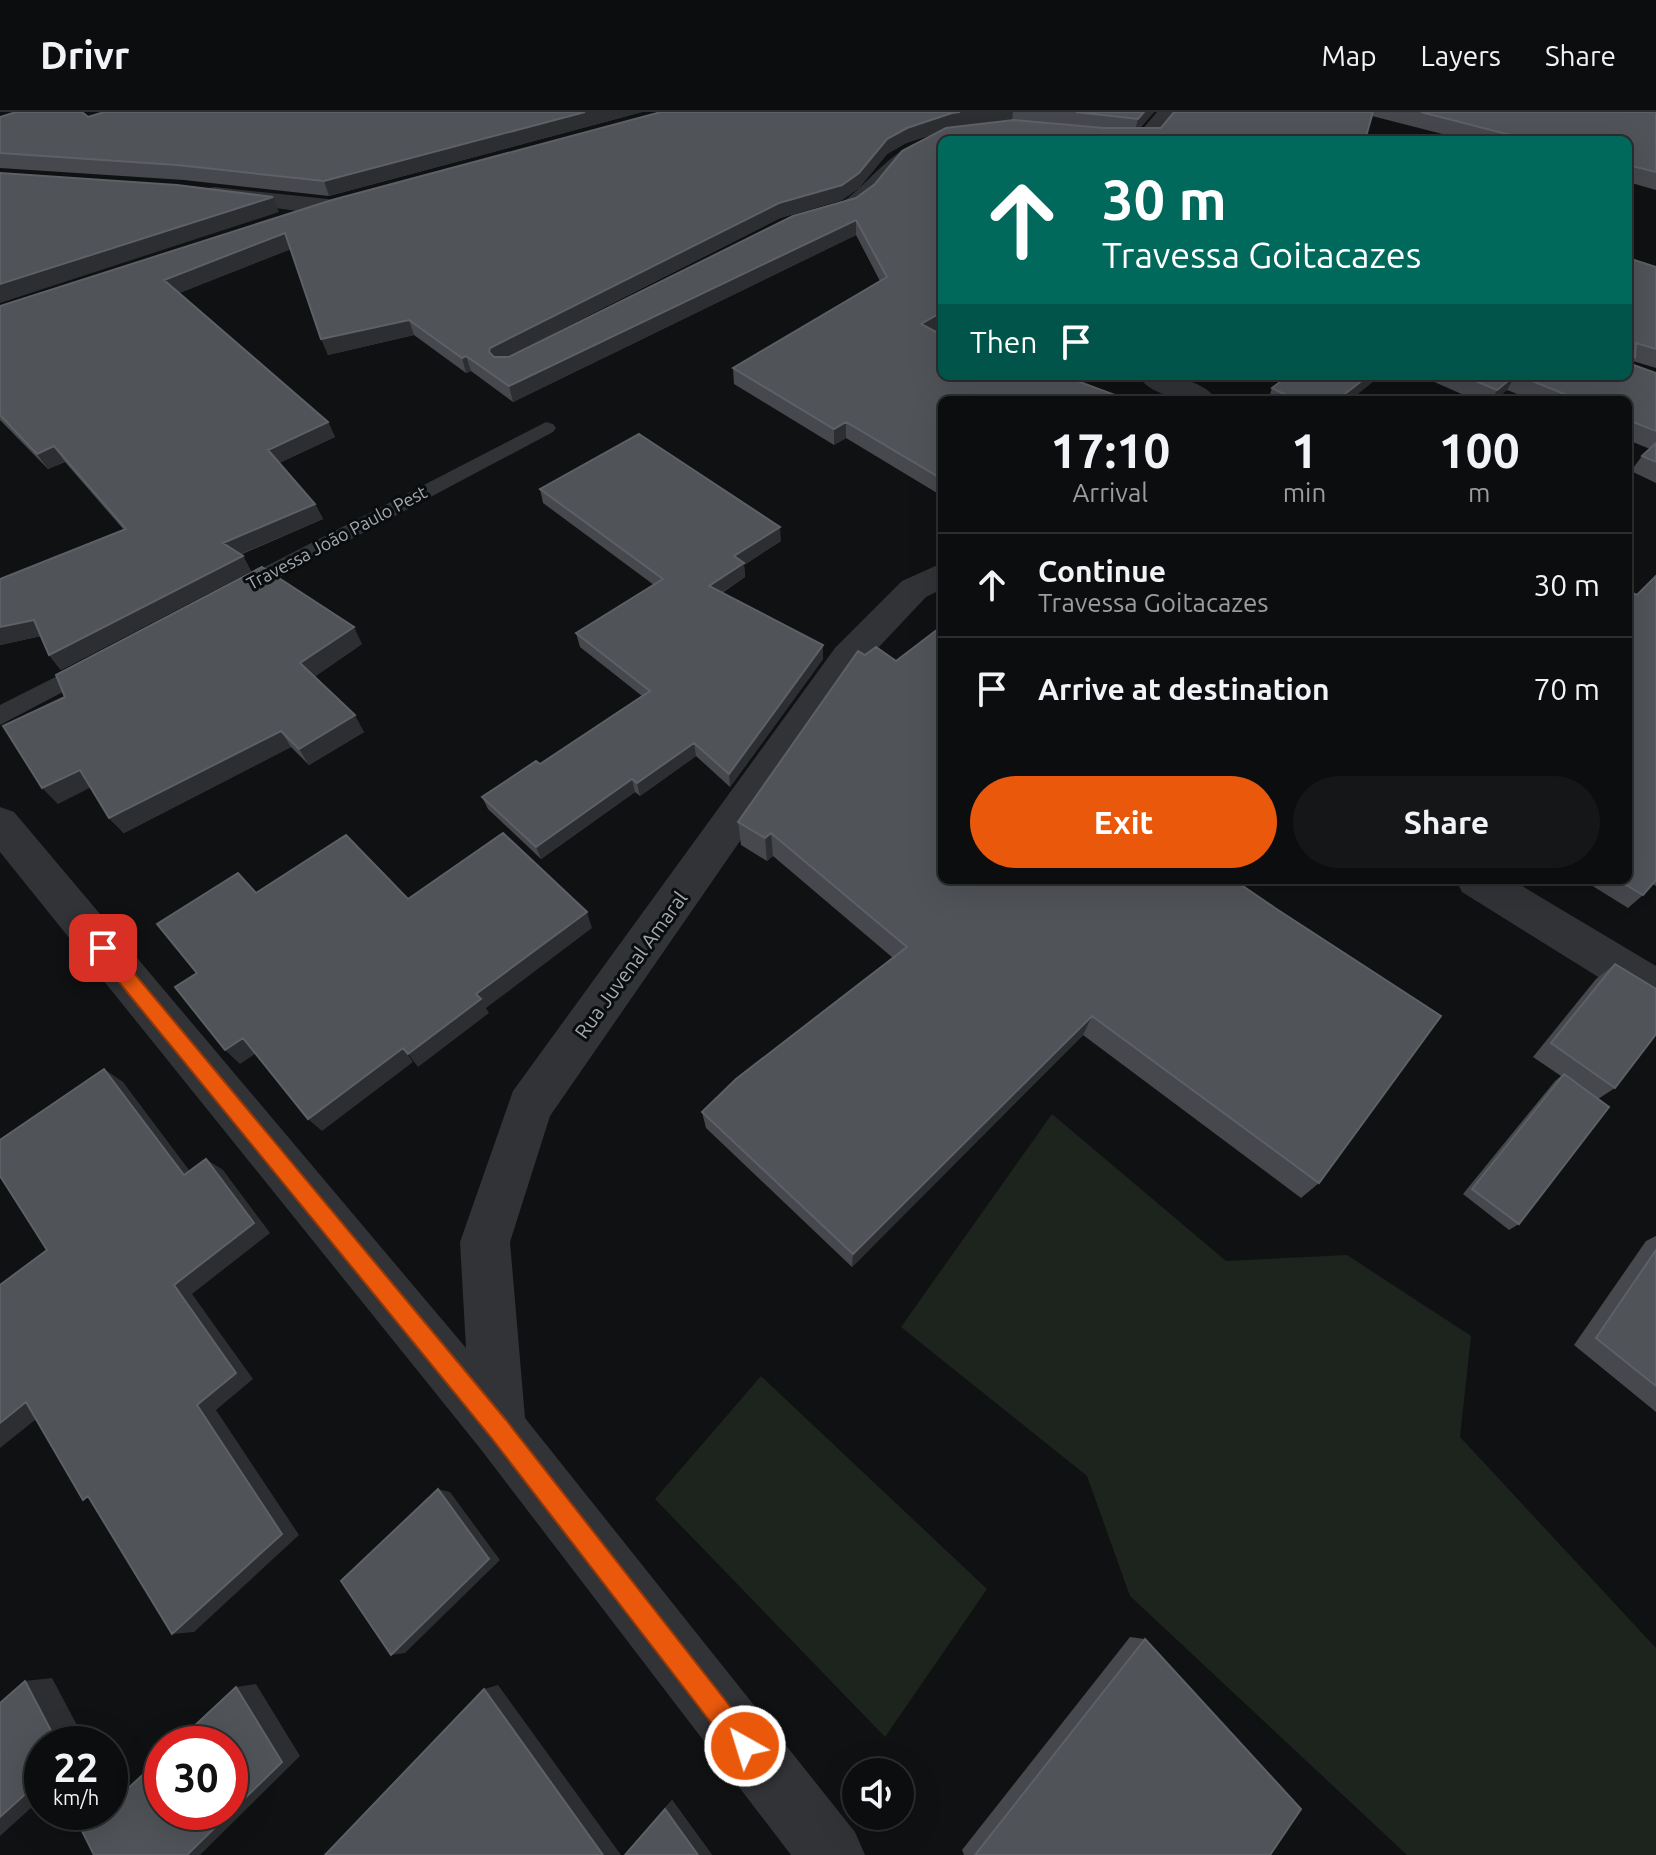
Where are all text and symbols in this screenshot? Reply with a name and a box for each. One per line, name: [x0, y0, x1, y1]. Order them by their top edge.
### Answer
text: Drivr: [40, 34, 129, 76]
text: Map: [1321, 40, 1377, 71]
text: Layers: [1421, 40, 1501, 71]
text: Share: [1545, 40, 1616, 71]
icon: ahead: [970, 168, 1074, 272]
text: 30 m: [1102, 168, 1227, 231]
text: Travessa Goitacazes: [1102, 234, 1421, 275]
icon: arrive: [1054, 320, 1098, 364]
text: Then: [970, 325, 1038, 359]
text: 17:10: [1050, 423, 1170, 477]
text: 1: [1291, 423, 1318, 477]
text: 100: [1439, 423, 1520, 477]
text: Arrival: [1072, 478, 1148, 507]
text: min: [1283, 478, 1326, 507]
text: m: [1468, 478, 1490, 507]
street label: Travessa João Paulo Pest: [243, 481, 430, 593]
text: Continue: [1038, 554, 1166, 588]
icon: ahead: [970, 563, 1014, 607]
text: 30 m: [1533, 568, 1600, 602]
text: Travessa Goitacazes: [1038, 588, 1269, 617]
icon: arrive: [970, 667, 1014, 711]
text: Arrive at destination: [1038, 672, 1330, 706]
text: 70 m: [1533, 672, 1600, 706]
button: Exit: [970, 776, 1277, 868]
button: Share: [1293, 776, 1600, 868]
street label: Rua Juvenal Amaral: [570, 887, 692, 1043]
pin: [69, 914, 137, 982]
icon: arrive: [81, 926, 125, 970]
position arrow: [703, 1704, 787, 1788]
speed limit sign: 30: [144, 1726, 248, 1830]
text: 22: [53, 1745, 99, 1790]
map controls: [842, 1758, 914, 1830]
button: sound: [842, 1758, 914, 1830]
text: km/h: [53, 1786, 99, 1809]

